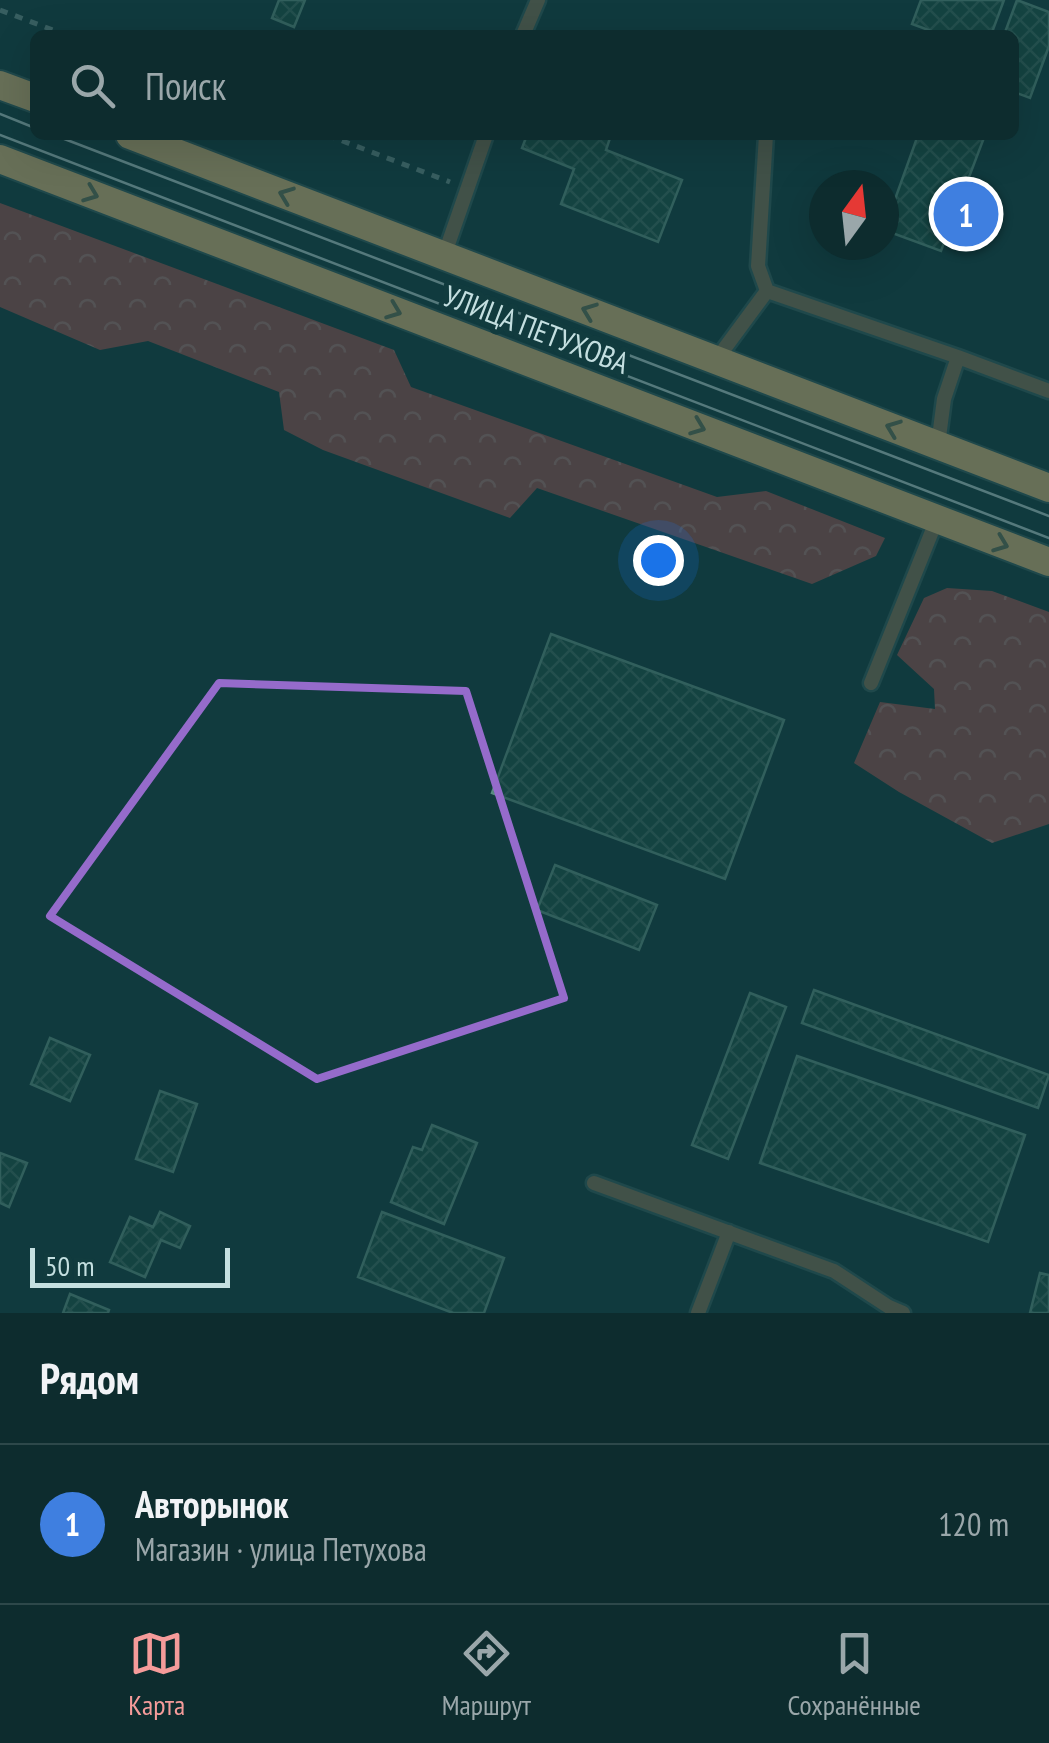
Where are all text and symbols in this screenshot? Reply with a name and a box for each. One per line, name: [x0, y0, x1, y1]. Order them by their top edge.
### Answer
search box: [30, 30, 1019, 140]
icon: search: [65, 58, 120, 113]
text: Поиск: [145, 61, 226, 110]
north arrow: [809, 170, 899, 260]
pin: 1: [934, 176, 998, 252]
one-way arrow: [81, 183, 99, 203]
one-way arrow: [278, 186, 295, 207]
street label: УЛИЦА ПЕТУХОВА: [438, 275, 635, 382]
one-way arrow: [385, 299, 402, 319]
one-way arrow: [582, 303, 599, 323]
one-way arrow: [688, 415, 706, 435]
one-way arrow: [885, 419, 902, 439]
one-way arrow: [992, 532, 1009, 552]
your location: [633, 535, 684, 586]
scale bar: [30, 1243, 230, 1288]
text: 50 m: [45, 1247, 94, 1284]
text: Рядом: [40, 1351, 139, 1406]
text: Авторынок: [135, 1479, 289, 1528]
text: 1: [65, 1503, 80, 1545]
text: 120 m: [938, 1503, 1009, 1545]
text: Магазин · улица Петухова: [135, 1528, 427, 1570]
tab: Карта: [128, 1626, 185, 1723]
tab: Маршрут: [442, 1626, 531, 1723]
tab: Сохранённые: [788, 1626, 921, 1723]

